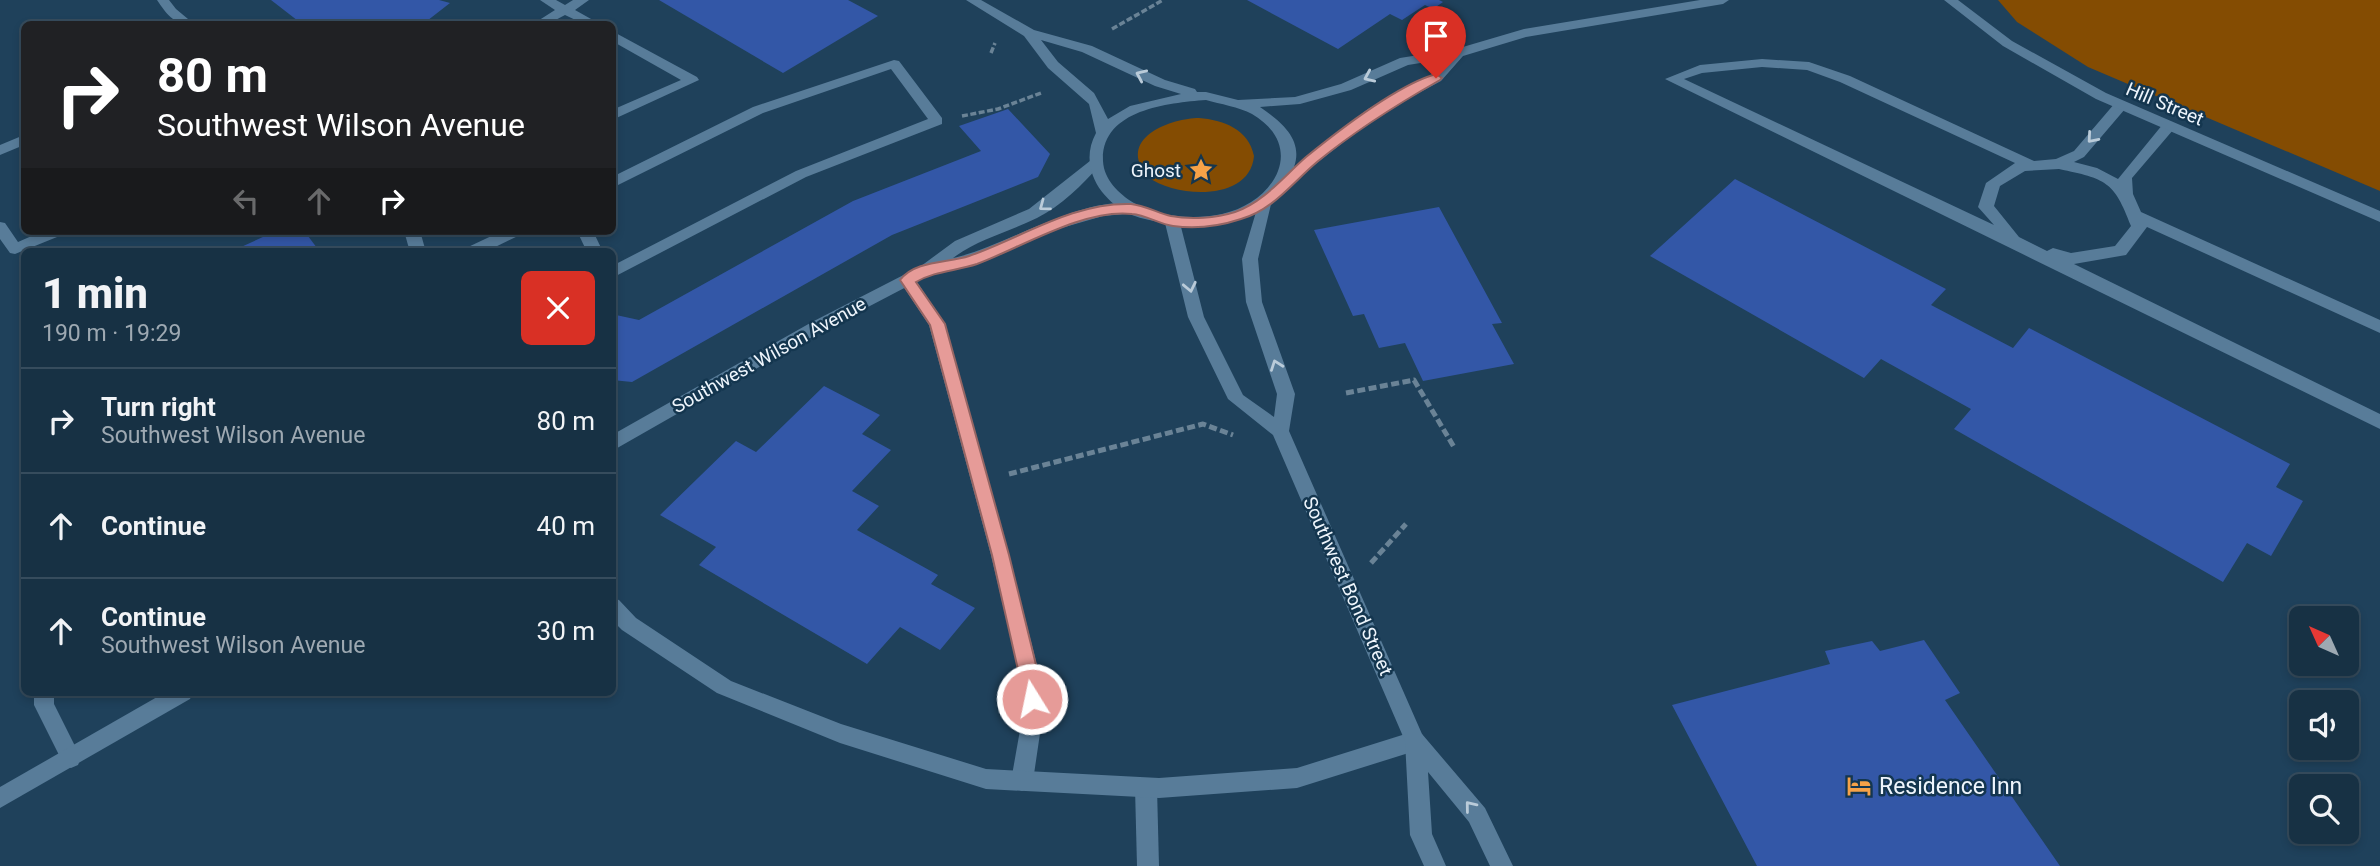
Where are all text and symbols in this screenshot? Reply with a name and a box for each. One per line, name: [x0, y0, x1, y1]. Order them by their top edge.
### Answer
pin: [1406, 6, 1466, 78]
icon: arrive: [1417, 17, 1455, 55]
text: 80 m: [157, 47, 268, 104]
icon: right: [42, 49, 133, 140]
one-way arrow: [1136, 69, 1148, 83]
one-way arrow: [1364, 69, 1376, 83]
street label: Hill Street: [2123, 77, 2207, 131]
text: Southwest Wilson Avenue: [157, 106, 525, 144]
one-way arrow: [2088, 130, 2100, 143]
place icon: Ghost: [1187, 156, 1215, 184]
place label: Ghost: [1131, 159, 1181, 182]
icon: left: [227, 182, 265, 220]
icon: ahead: [300, 182, 338, 220]
icon: right: [373, 182, 411, 220]
one-way arrow: [1039, 197, 1052, 210]
text: 1 min: [42, 269, 148, 318]
button: close: [521, 271, 595, 345]
one-way arrow: [1181, 281, 1196, 293]
street label: Southwest Wilson Avenue: [668, 292, 870, 418]
text: 190 m · 19:29: [42, 320, 181, 347]
one-way arrow: [1270, 360, 1284, 372]
text: Turn right: [101, 392, 216, 422]
icon: right: [42, 402, 80, 440]
text: 80 m: [537, 406, 595, 436]
text: Southwest Wilson Avenue: [101, 422, 365, 449]
street label: Southwest Bond Street: [1298, 493, 1398, 679]
icon: ahead: [42, 507, 80, 545]
text: Continue: [101, 511, 206, 541]
text: 40 m: [537, 511, 595, 541]
text: Continue: [101, 602, 206, 632]
north arrow: [2289, 606, 2359, 676]
map controls: [2289, 606, 2359, 844]
icon: ahead: [42, 612, 80, 650]
text: 30 m: [537, 616, 595, 646]
text: Southwest Wilson Avenue: [101, 632, 365, 659]
position arrow: [995, 662, 1069, 736]
button: sound: [2289, 690, 2359, 760]
hotel icon: Residence Inn: [1845, 772, 1873, 800]
place label: Residence Inn: [1879, 773, 2022, 800]
button: search: [2289, 774, 2359, 844]
one-way arrow: [1466, 802, 1478, 815]

